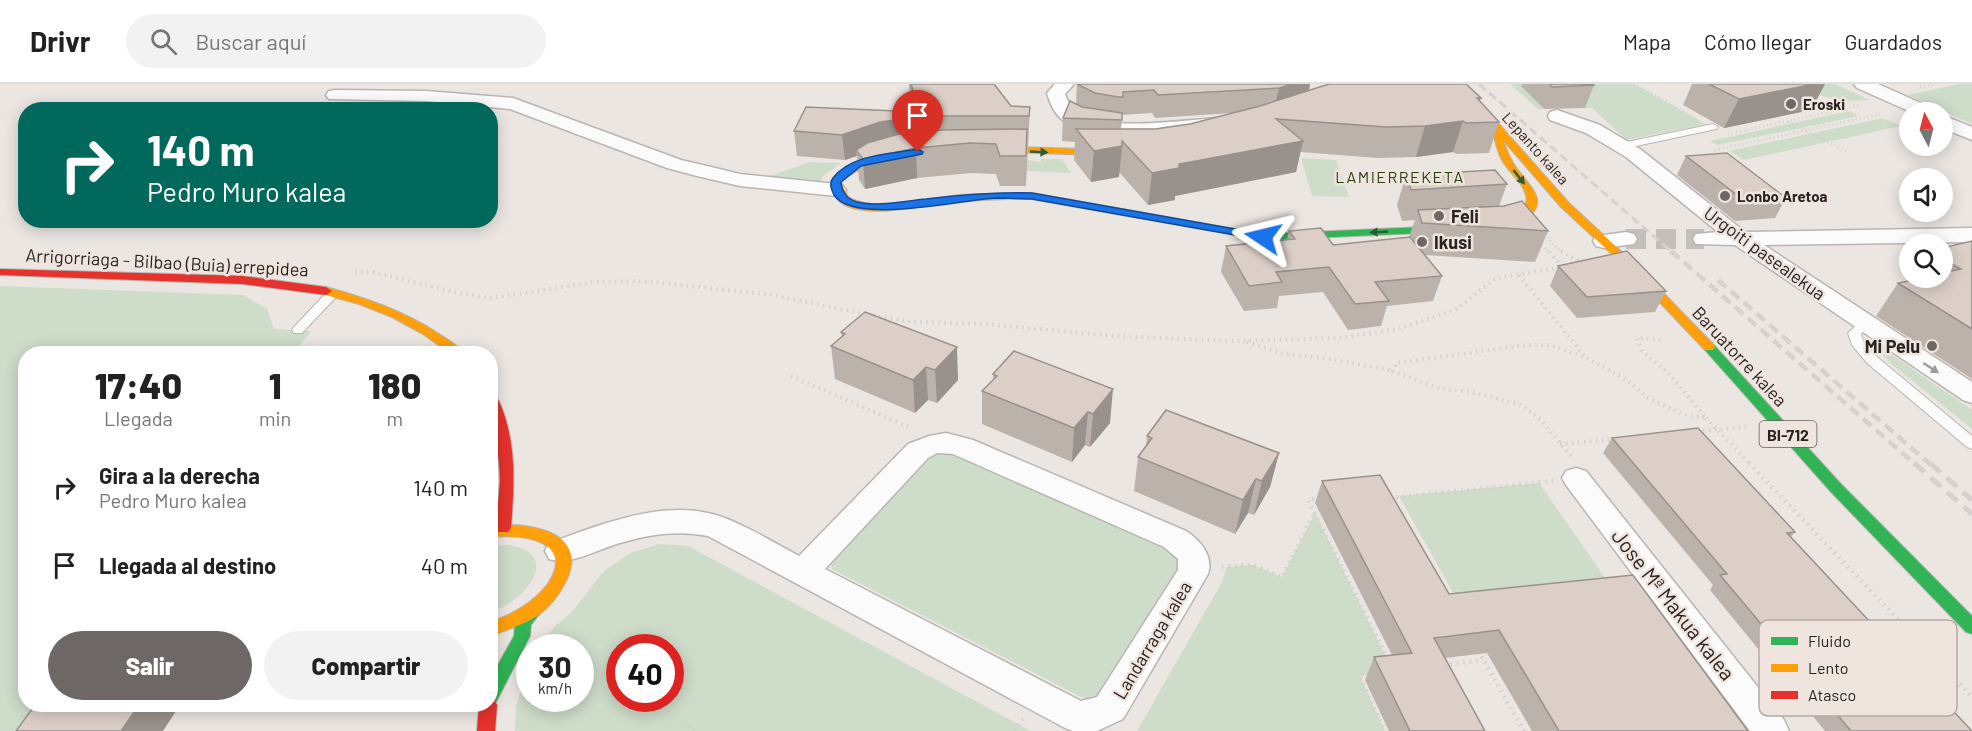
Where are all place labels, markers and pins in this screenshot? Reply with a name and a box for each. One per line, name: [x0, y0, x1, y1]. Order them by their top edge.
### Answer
pin: [892, 90, 943, 152]
place label: Eroski: [1803, 95, 1845, 113]
marker: Eroski: [1784, 97, 1798, 111]
place label: Lonbo Aretoa: [1737, 187, 1828, 205]
marker: Lonbo Aretoa: [1718, 189, 1732, 203]
place label: Feli: [1451, 205, 1479, 227]
marker: Feli: [1432, 209, 1446, 223]
place label: Ikusi: [1434, 231, 1472, 253]
marker: Ikusi: [1415, 235, 1429, 249]
place label: Mi Pelu: [1865, 335, 1920, 357]
marker: Mi Pelu: [1925, 339, 1939, 353]

